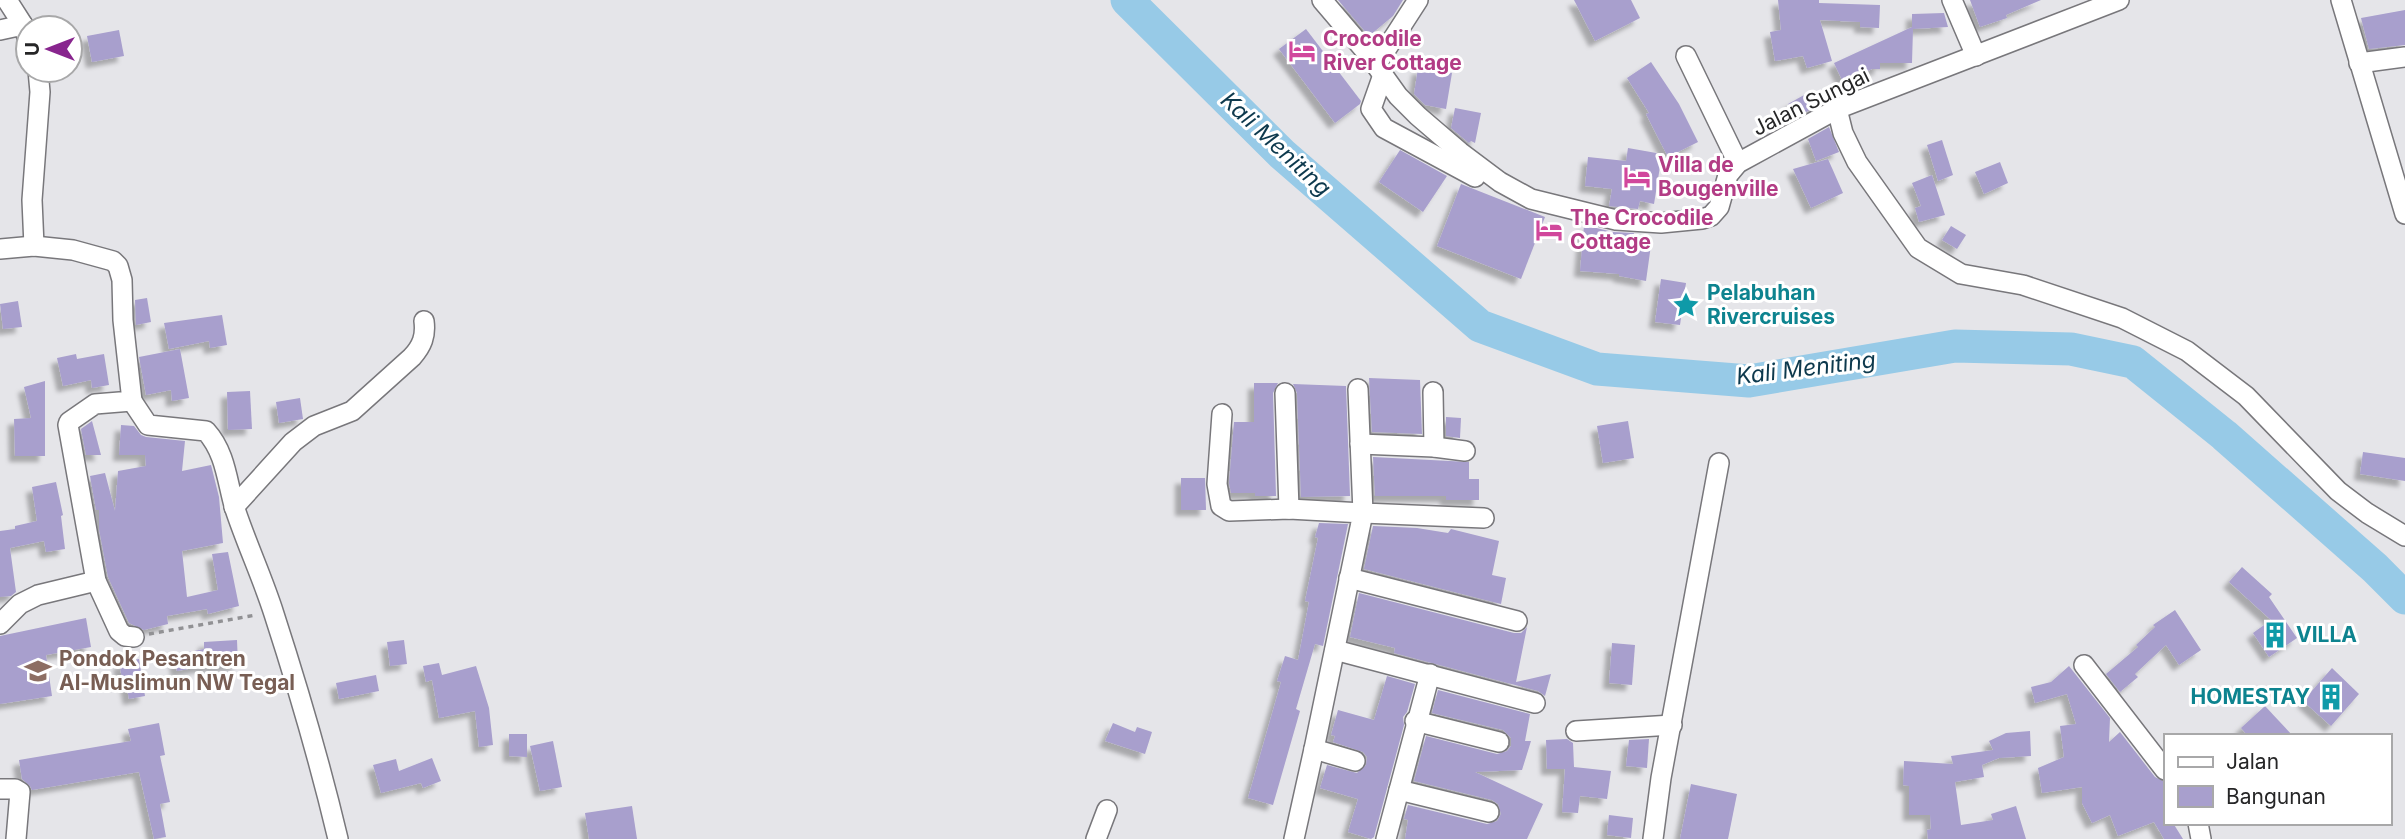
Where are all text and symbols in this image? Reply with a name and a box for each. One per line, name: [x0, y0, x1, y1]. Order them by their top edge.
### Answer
north arrow: [14, 14, 84, 84]
place label: Crocodile River Cottage: [1323, 26, 1462, 75]
hotel icon: Crocodile River Cottage: [1287, 36, 1317, 66]
text: U: [21, 42, 44, 56]
street label: Jalan Sungai: [1748, 62, 1873, 141]
water label: Kali Meniting: [1215, 86, 1337, 202]
place label: Villa de Bougenville: [1658, 152, 1779, 201]
hotel icon: Villa de Bougenville: [1622, 162, 1652, 192]
place label: The Crocodile Cottage: [1570, 205, 1713, 254]
hotel icon: The Crocodile Cottage: [1534, 215, 1564, 245]
place label: Pelabuhan Rivercruises: [1707, 280, 1835, 329]
place icon: Pelabuhan Rivercruises: [1671, 290, 1701, 320]
water label: Kali Meniting: [1735, 346, 1877, 390]
building icon: VILLA: [2260, 620, 2290, 650]
place label: VILLA: [2296, 622, 2357, 647]
place label: Pondok Pesantren Al-Muslimun NW Tegal: [59, 646, 295, 695]
school or university icon: Pondok Pesantren Al-Muslimun NW Tegal: [23, 656, 53, 686]
building icon: HOMESTAY: [2316, 682, 2346, 712]
place label: HOMESTAY: [2191, 684, 2310, 709]
legend: [2164, 734, 2391, 825]
text: Jalan: [2226, 749, 2279, 774]
text: Bangunan: [2226, 784, 2326, 809]

